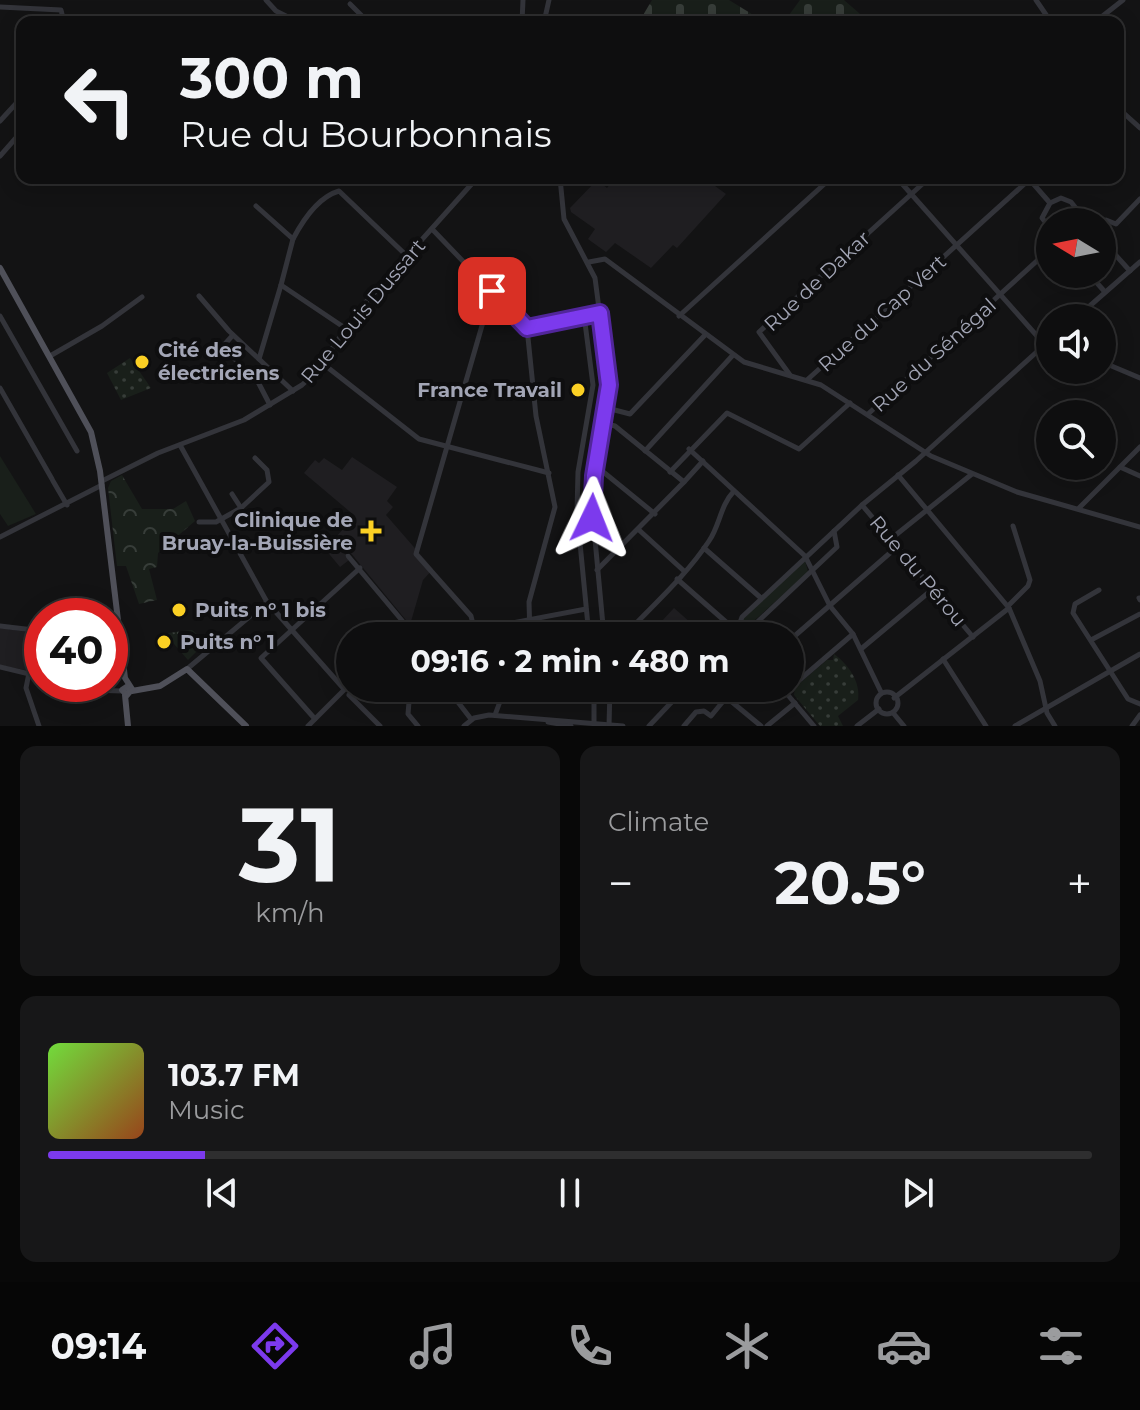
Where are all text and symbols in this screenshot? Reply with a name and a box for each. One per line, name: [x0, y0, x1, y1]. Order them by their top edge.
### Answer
text: 300 m: [180, 44, 364, 112]
icon: left: [48, 48, 152, 152]
text: Rue du Bourbonnais: [180, 112, 552, 156]
north arrow: [1036, 208, 1116, 288]
map controls: [1036, 208, 1116, 480]
street label: Rue de Dakar: [759, 226, 875, 336]
street label: Rue Louis Dussart: [296, 234, 430, 388]
street label: Rue du Cap Vert: [813, 249, 951, 377]
pin: [458, 257, 526, 325]
icon: arrive: [470, 269, 514, 313]
street label: Rue du Sénégal: [867, 293, 1001, 417]
button: sound: [1036, 304, 1116, 384]
place label: Cité des électriciens: [158, 338, 280, 385]
marker: Cité des électriciens: [133, 353, 151, 371]
place label: France Travail: [417, 378, 562, 402]
marker: France Travail: [569, 381, 587, 399]
button: search: [1036, 400, 1116, 480]
position arrow: [550, 476, 634, 560]
place label: Clinique de Bruay-la-Buissière: [162, 508, 353, 555]
street label: Rue du Pérou: [865, 511, 971, 631]
marker: Clinique de Bruay-la-Buissière: [360, 520, 382, 542]
speed limit sign: 40: [24, 598, 128, 702]
place label: Puits n° 1 bis: [195, 598, 326, 622]
marker: Puits n° 1 bis: [170, 601, 188, 619]
place label: Puits n° 1: [180, 630, 275, 654]
marker: Puits n° 1: [155, 633, 173, 651]
text: 09:16 · 2 min · 480 m: [411, 643, 729, 680]
text: 31: [239, 781, 341, 908]
text: Climate: [608, 806, 709, 838]
text: 20.5°: [774, 846, 926, 919]
text: −: [608, 856, 633, 910]
text: +: [1067, 856, 1092, 910]
text: km/h: [255, 897, 325, 929]
text: 103.7 FM: [168, 1057, 300, 1094]
text: Music: [168, 1094, 245, 1126]
icon: previous: [200, 1171, 244, 1215]
icon: pause: [548, 1171, 592, 1215]
icon: next: [896, 1171, 940, 1215]
icon: directions: [247, 1318, 303, 1374]
icon: music: [405, 1318, 461, 1374]
icon: phone: [562, 1318, 618, 1374]
icon: climate: [719, 1318, 775, 1374]
icon: car: [876, 1318, 932, 1374]
icon: filters: [1033, 1318, 1089, 1374]
text: 09:14: [51, 1324, 146, 1368]

